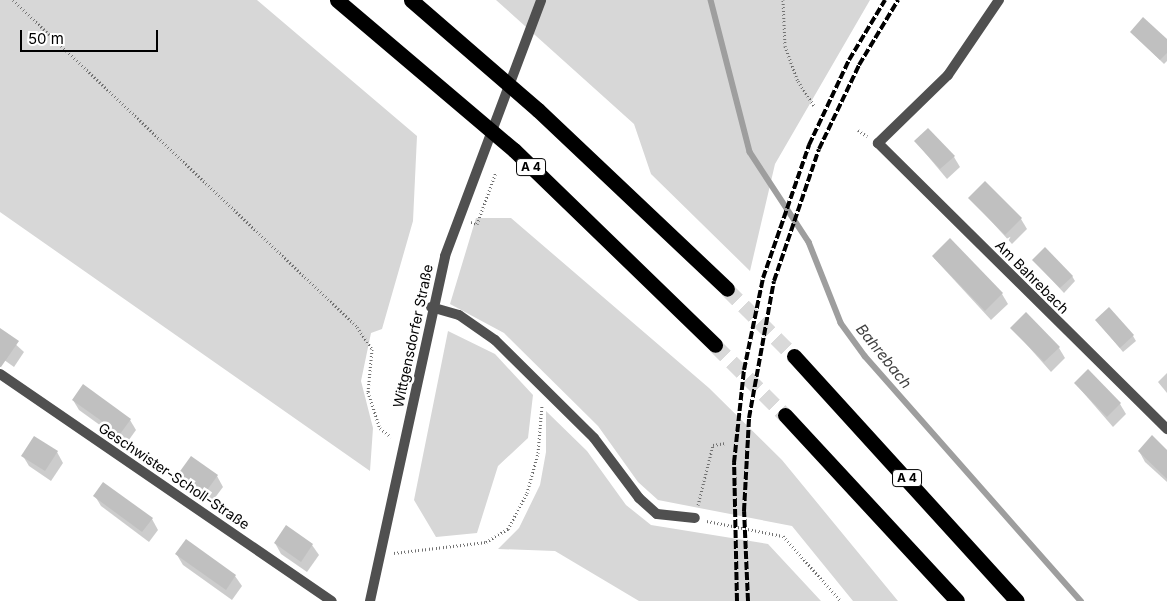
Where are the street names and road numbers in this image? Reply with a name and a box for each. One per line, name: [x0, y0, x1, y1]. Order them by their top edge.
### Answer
road number: A 4: [516, 158, 546, 176]
street label: Am Bahrebach: [992, 237, 1072, 317]
street label: Wittgensdorfer Straße: [390, 263, 436, 409]
street label: Geschwister-Scholl-Straße: [95, 419, 253, 533]
road number: A 4: [892, 468, 922, 488]

